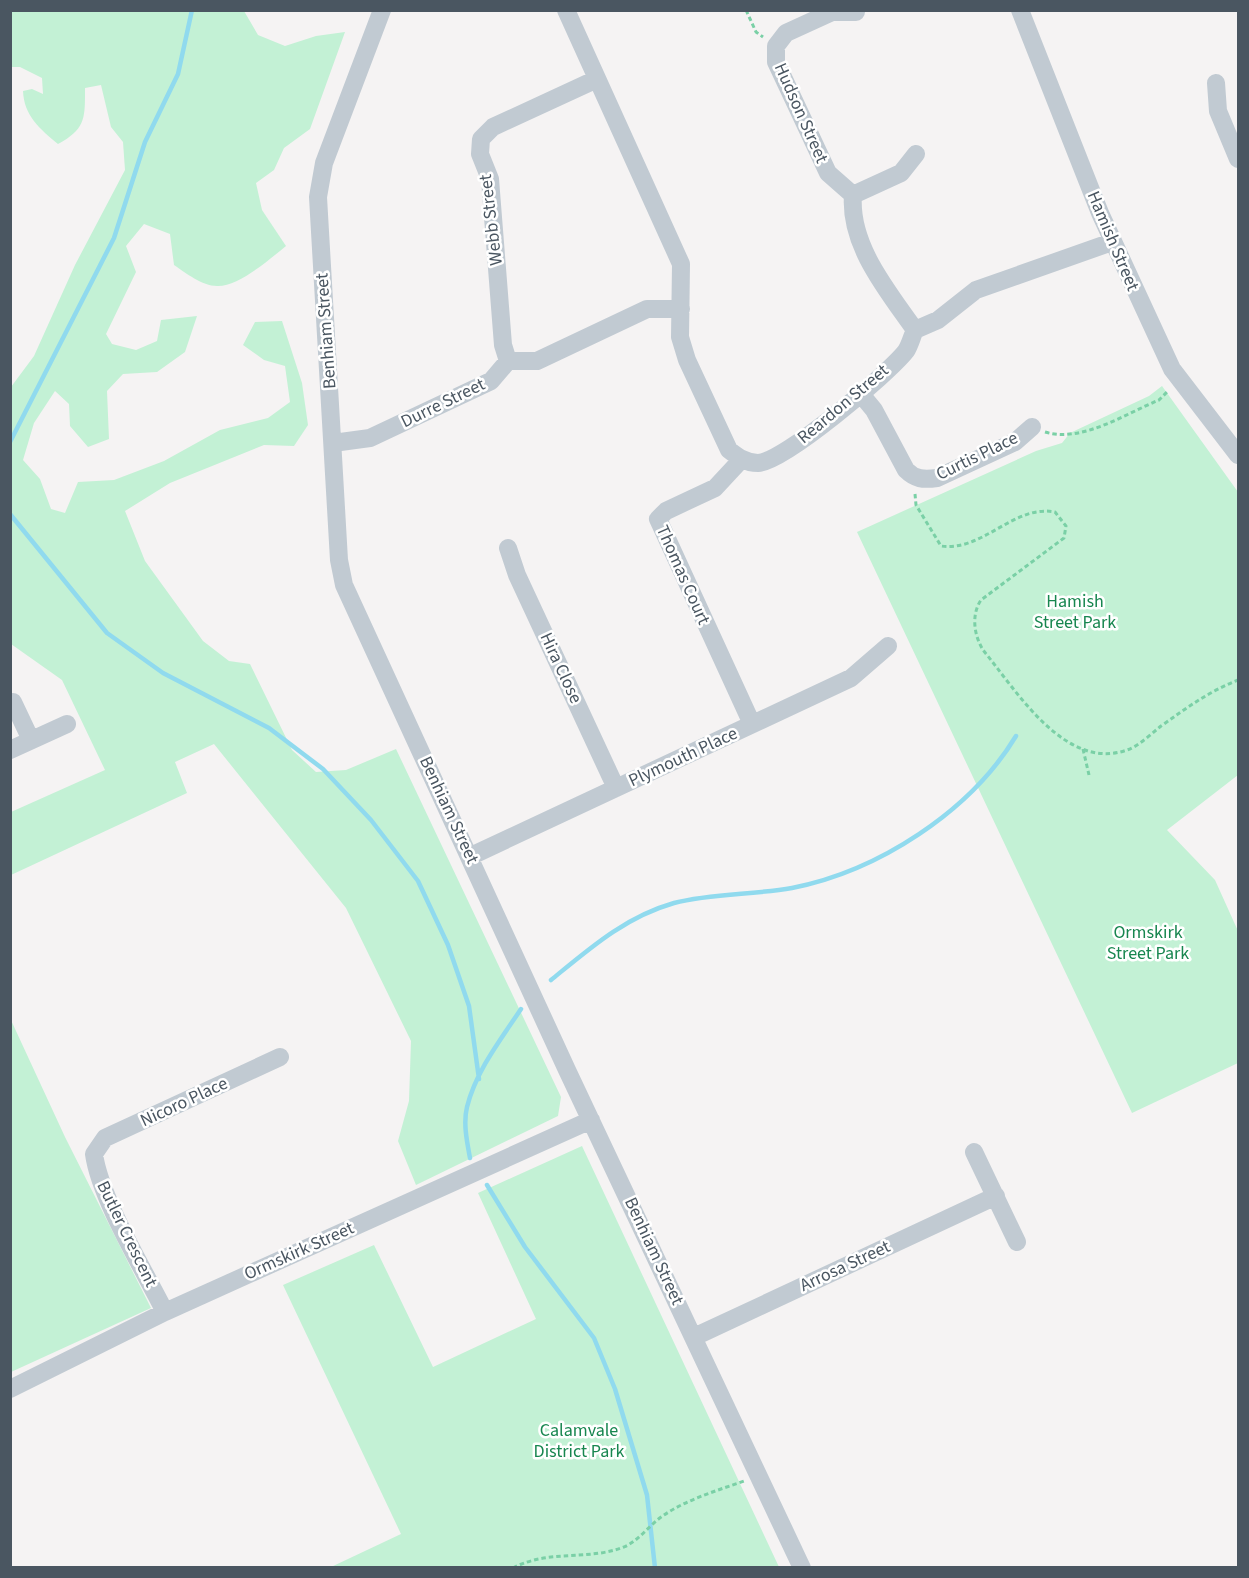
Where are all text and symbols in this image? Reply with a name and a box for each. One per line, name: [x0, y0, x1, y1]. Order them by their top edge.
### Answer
street label: Hudson Street: [768, 59, 834, 167]
street label: Webb Street: [473, 173, 509, 267]
street label: Hamish Street: [1081, 187, 1145, 295]
street label: Benhiam Street: [309, 272, 343, 390]
street label: Reardon Street: [792, 358, 894, 450]
street label: Durre Street: [397, 372, 489, 434]
street label: Curtis Place: [932, 425, 1022, 487]
street label: Thomas Court: [650, 521, 716, 629]
park label: Hamish Street Park: [1034, 589, 1116, 635]
street label: Hira Close: [534, 628, 588, 708]
street label: Plymouth Place: [624, 721, 742, 793]
street label: Benhiam Street: [413, 752, 485, 868]
park label: Ormskirk Street Park: [1107, 920, 1189, 966]
street label: Nicoro Place: [136, 1071, 232, 1133]
street label: Butler Crescent: [90, 1177, 164, 1291]
street label: Benhiam Street: [618, 1193, 690, 1309]
street label: Ormskirk Street: [240, 1216, 358, 1286]
street label: Arrosa Street: [796, 1234, 894, 1298]
park label: Calamvale District Park: [534, 1418, 624, 1464]

